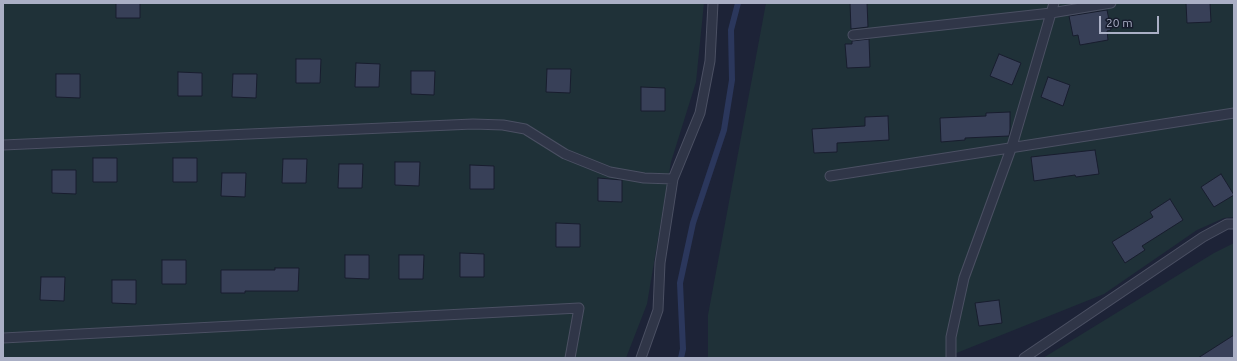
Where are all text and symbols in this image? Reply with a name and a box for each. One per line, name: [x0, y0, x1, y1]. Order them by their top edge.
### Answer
scale bar: [1101, 8, 1161, 34]
text: 20 m: [1106, 16, 1133, 29]

